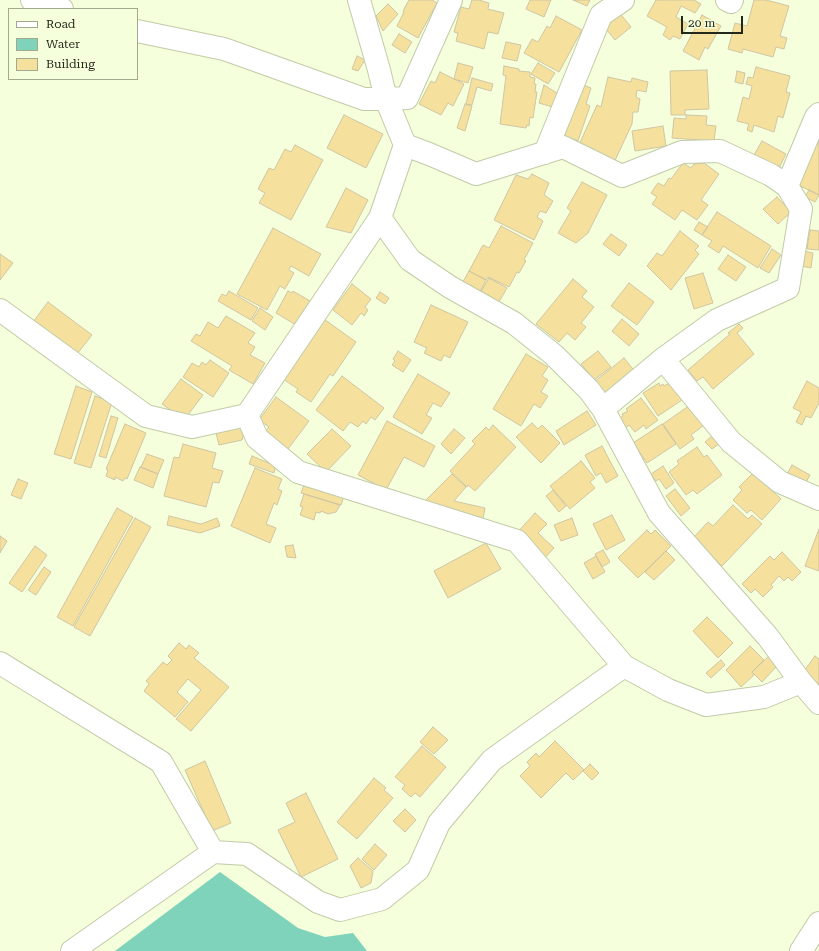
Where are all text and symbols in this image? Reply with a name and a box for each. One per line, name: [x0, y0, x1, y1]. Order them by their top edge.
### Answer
legend: [8, 8, 138, 80]
scale bar: [683, 8, 745, 34]
text: 20 m: [688, 16, 715, 30]
text: Road: [46, 17, 75, 31]
text: Water: [46, 37, 80, 51]
text: Building: [46, 57, 95, 71]

